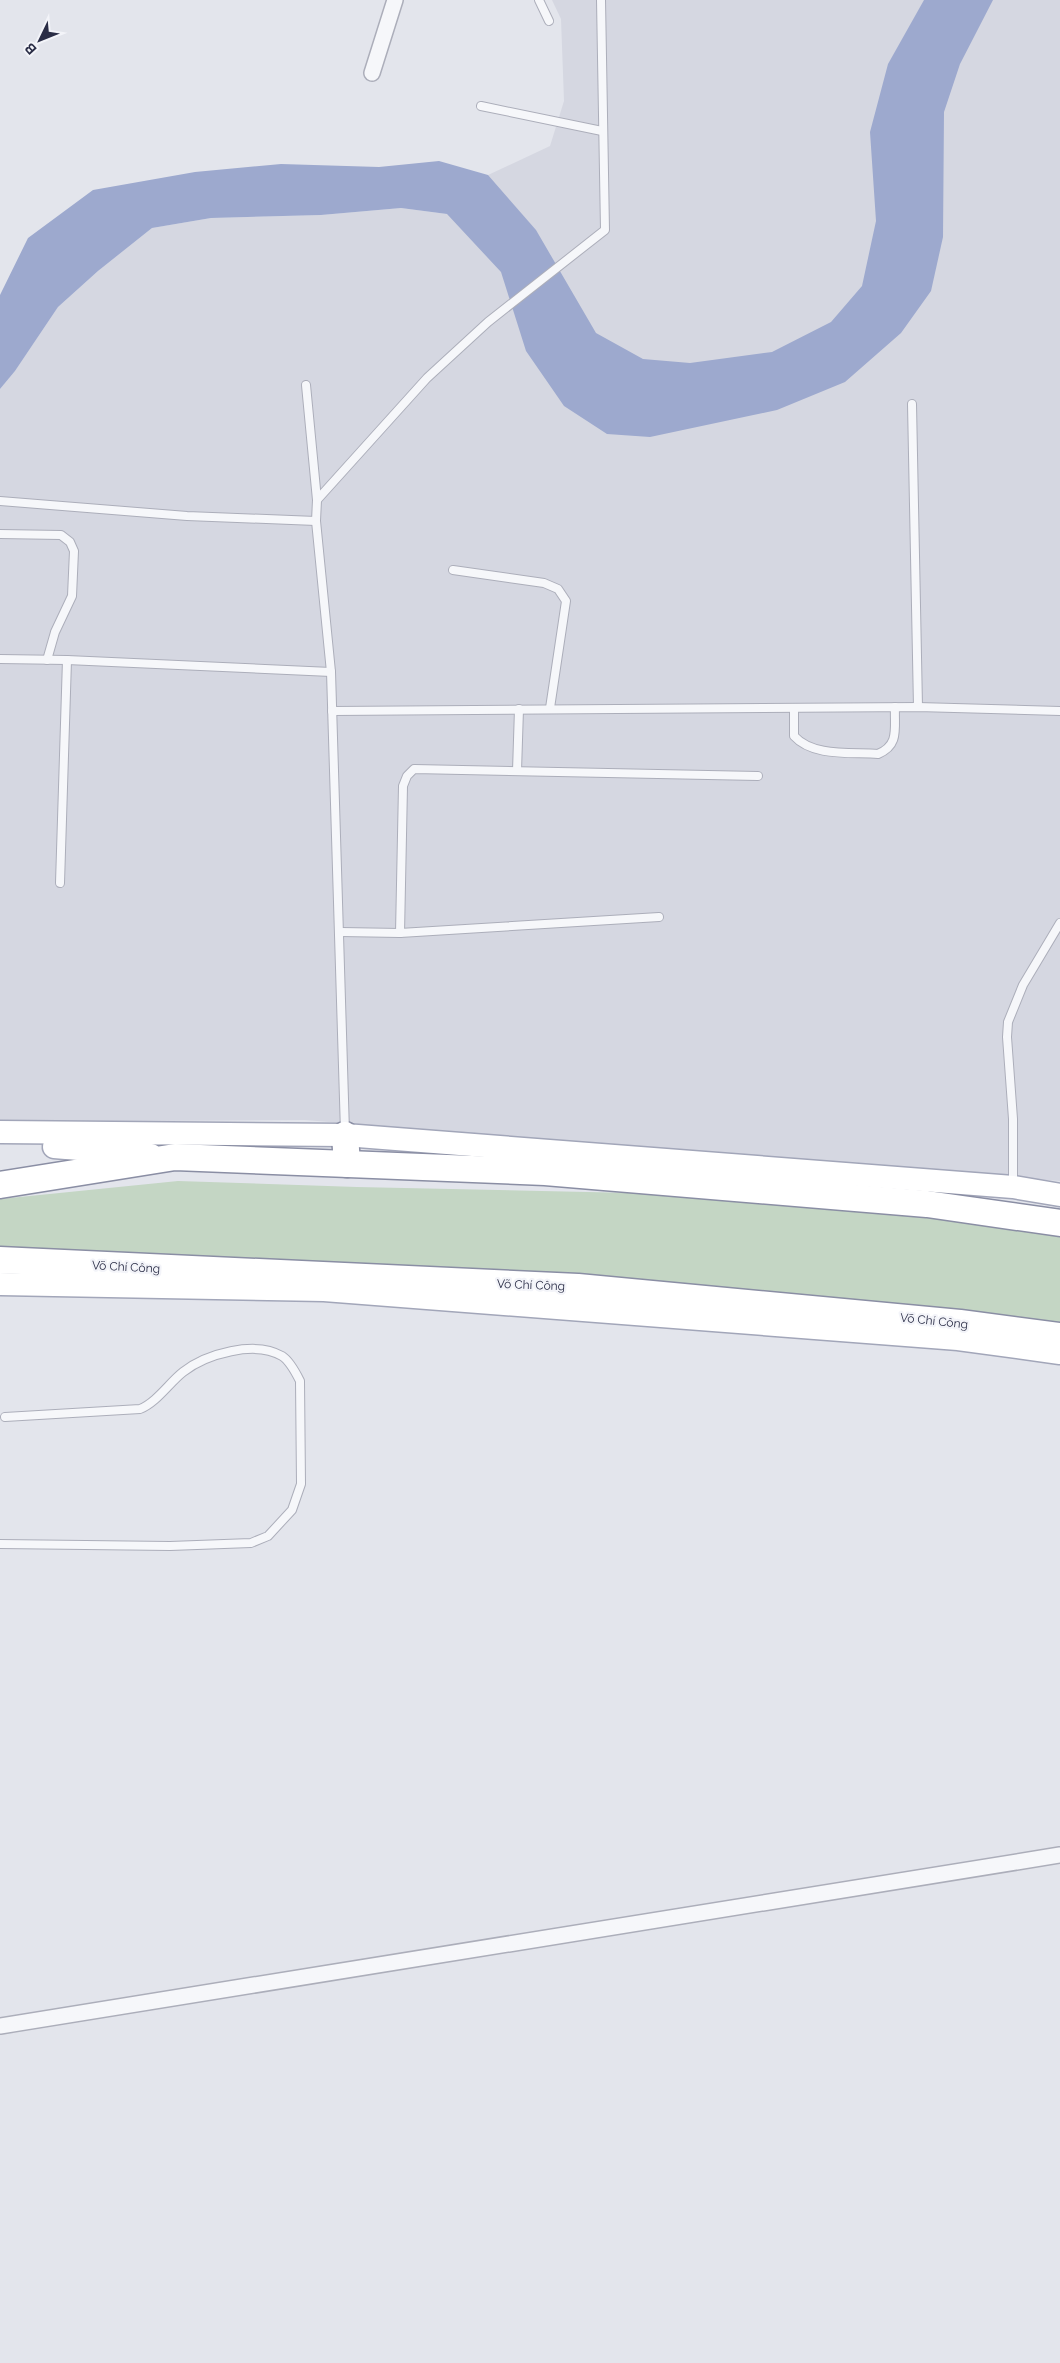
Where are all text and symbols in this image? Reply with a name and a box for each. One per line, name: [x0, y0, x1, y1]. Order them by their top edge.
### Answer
north arrow: [15, 15, 65, 65]
text: B: [21, 40, 40, 58]
street label: Võ Chí Công: [92, 1258, 160, 1276]
street label: Võ Chí Công: [497, 1277, 565, 1293]
street label: Võ Chí Công: [899, 1310, 969, 1332]

